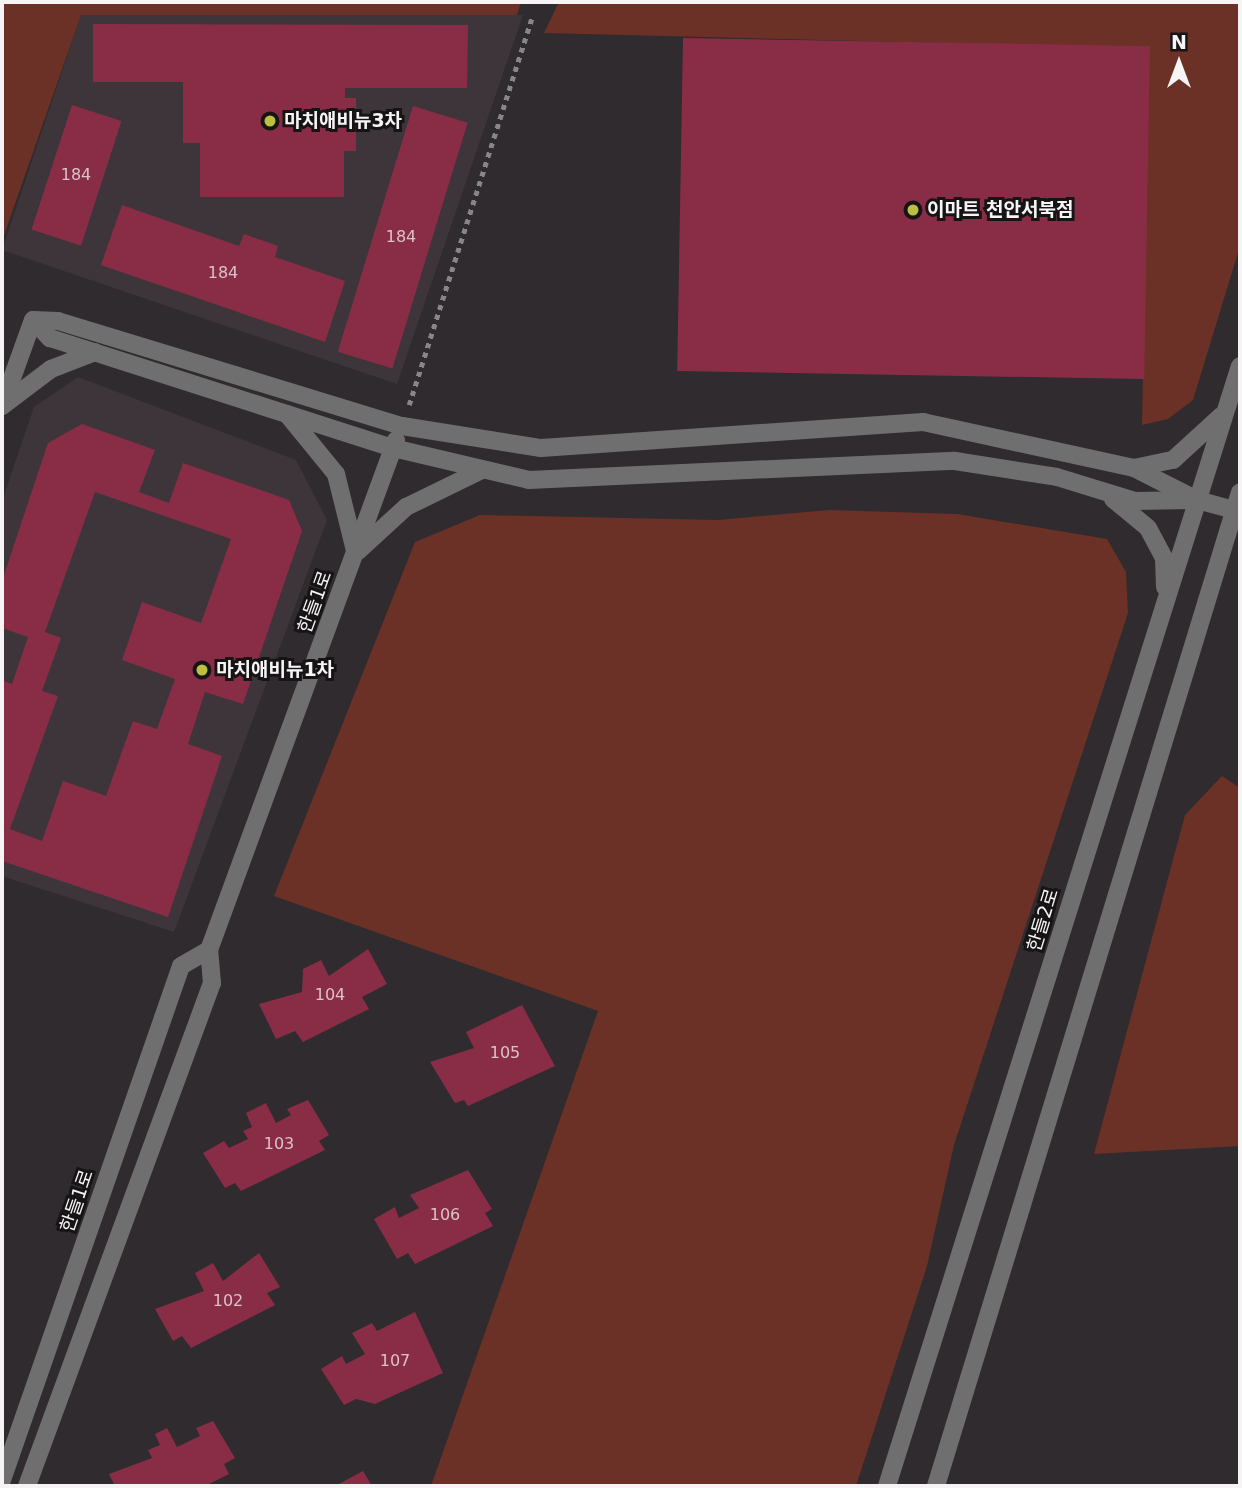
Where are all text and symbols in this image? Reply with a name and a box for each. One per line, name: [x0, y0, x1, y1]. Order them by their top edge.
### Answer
north arrow: [1144, 28, 1214, 98]
text: N: [1171, 31, 1187, 53]
place label: 마치애비뉴3차: [284, 110, 402, 132]
marker: 마치애비뉴3차: [262, 113, 278, 129]
house number: 184: [61, 165, 91, 185]
place label: 이마트 천안서북점: [927, 199, 1073, 221]
marker: 이마트 천안서북점: [905, 202, 921, 218]
house number: 184: [386, 227, 416, 247]
house number: 184: [208, 263, 238, 283]
street label: 한들1로: [293, 568, 337, 636]
place label: 마치애비뉴1차: [216, 659, 334, 681]
marker: 마치애비뉴1차: [194, 662, 210, 678]
street label: 한들2로: [1023, 886, 1063, 954]
house number: 104: [315, 985, 345, 1005]
house number: 105: [490, 1043, 520, 1063]
house number: 103: [264, 1134, 294, 1154]
street label: 한들1로: [56, 1167, 98, 1235]
house number: 106: [430, 1205, 460, 1225]
house number: 102: [213, 1291, 243, 1311]
house number: 107: [380, 1351, 410, 1371]

